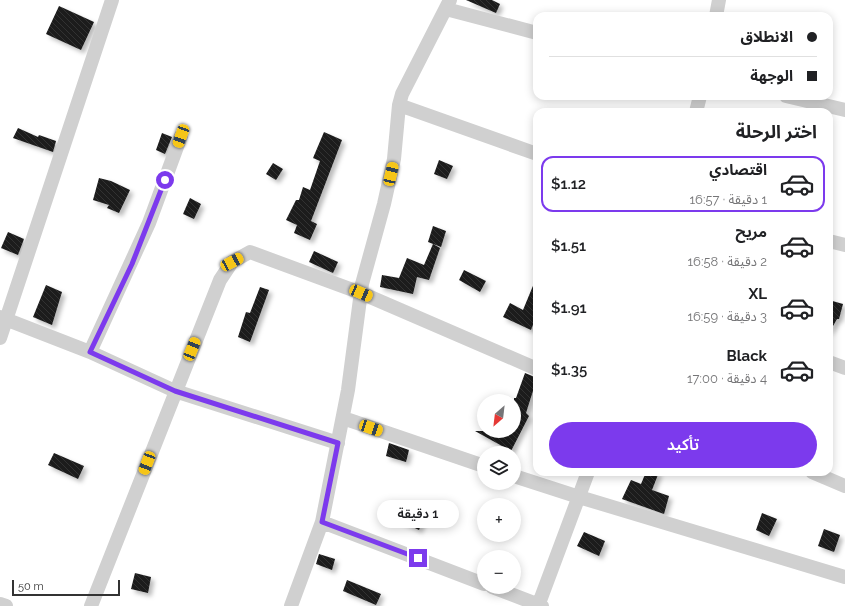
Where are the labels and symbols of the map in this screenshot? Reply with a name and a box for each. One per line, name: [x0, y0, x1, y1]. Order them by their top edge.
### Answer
car: [171, 123, 191, 149]
car: [382, 161, 400, 187]
route start: [156, 171, 174, 189]
car: [219, 251, 245, 273]
car: [348, 283, 374, 303]
car: [182, 336, 202, 362]
north arrow: [477, 394, 521, 438]
car: [358, 418, 384, 438]
car: [137, 450, 157, 476]
callout: 1 دقيقة: [377, 500, 459, 528]
route end: [409, 549, 427, 567]
scale bar: [12, 578, 120, 597]

